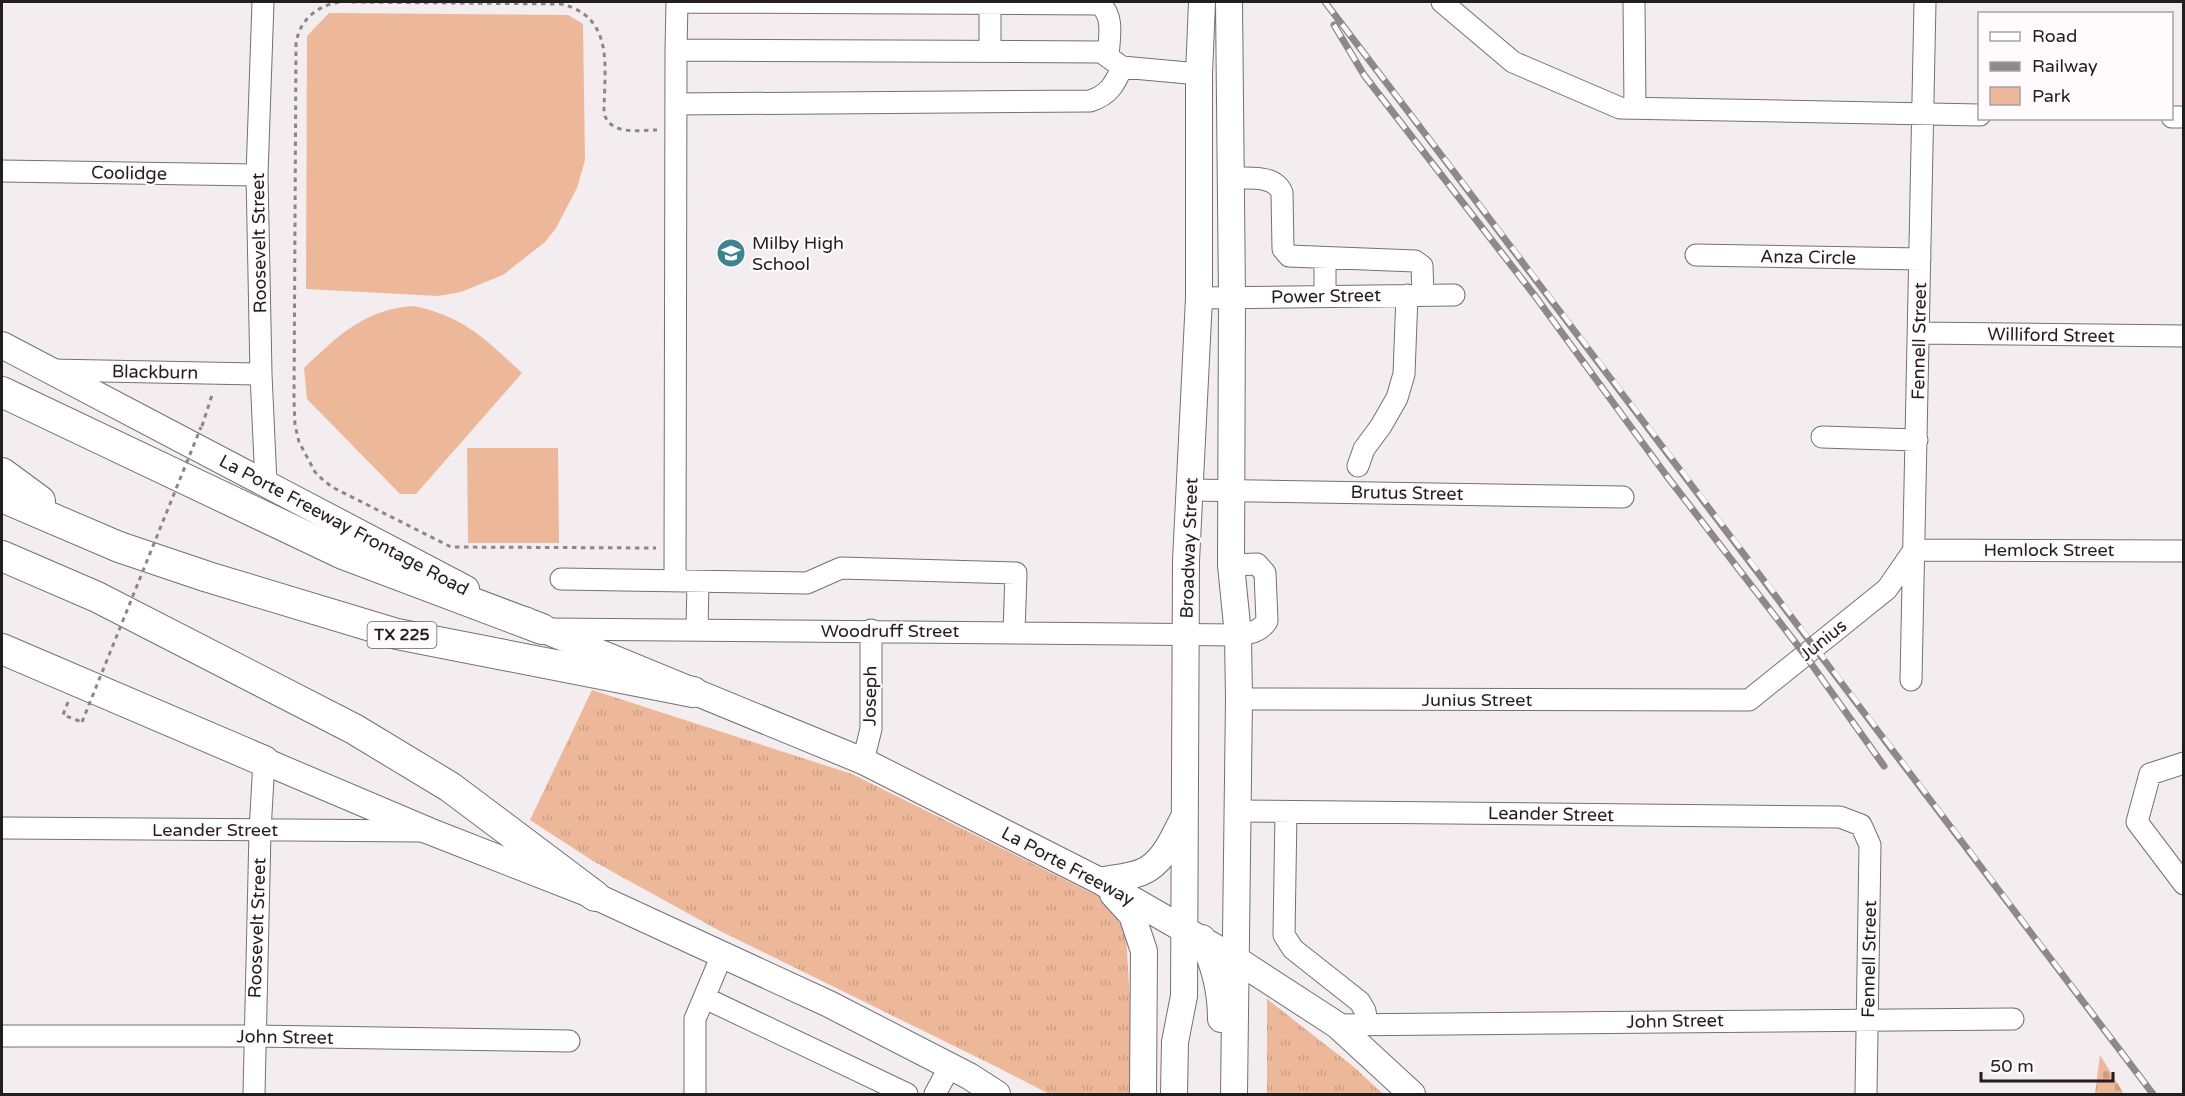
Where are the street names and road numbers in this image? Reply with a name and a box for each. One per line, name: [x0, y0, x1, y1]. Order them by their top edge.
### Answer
street label: Coolidge: [91, 161, 167, 185]
street label: Roosevelt Street: [247, 172, 271, 313]
street label: Anza Circle: [1760, 245, 1856, 269]
street label: Fennell Street: [1907, 282, 1931, 400]
street label: Power Street: [1271, 284, 1381, 308]
street label: Williford Street: [1987, 323, 2115, 347]
street label: Blackburn: [112, 360, 198, 384]
street label: La Porte Freeway Frontage Road: [215, 450, 473, 600]
street label: Broadway Street: [1176, 477, 1202, 619]
street label: Brutus Street: [1350, 481, 1464, 505]
street label: Hemlock Street: [1983, 539, 2115, 561]
street label: Junius: [1795, 614, 1851, 666]
street label: Woodruff Street: [821, 620, 959, 642]
road number: TX 225: [368, 622, 436, 648]
street label: Joseph: [858, 666, 882, 726]
street label: Junius Street: [1422, 689, 1532, 711]
street label: Leander Street: [1488, 802, 1614, 826]
street label: Leander Street: [152, 819, 278, 841]
street label: La Porte Freeway: [998, 822, 1139, 911]
street label: Roosevelt Street: [244, 857, 270, 999]
street label: Fennell Street: [1857, 900, 1881, 1018]
street label: John Street: [1626, 1009, 1724, 1033]
street label: John Street: [236, 1025, 334, 1049]

